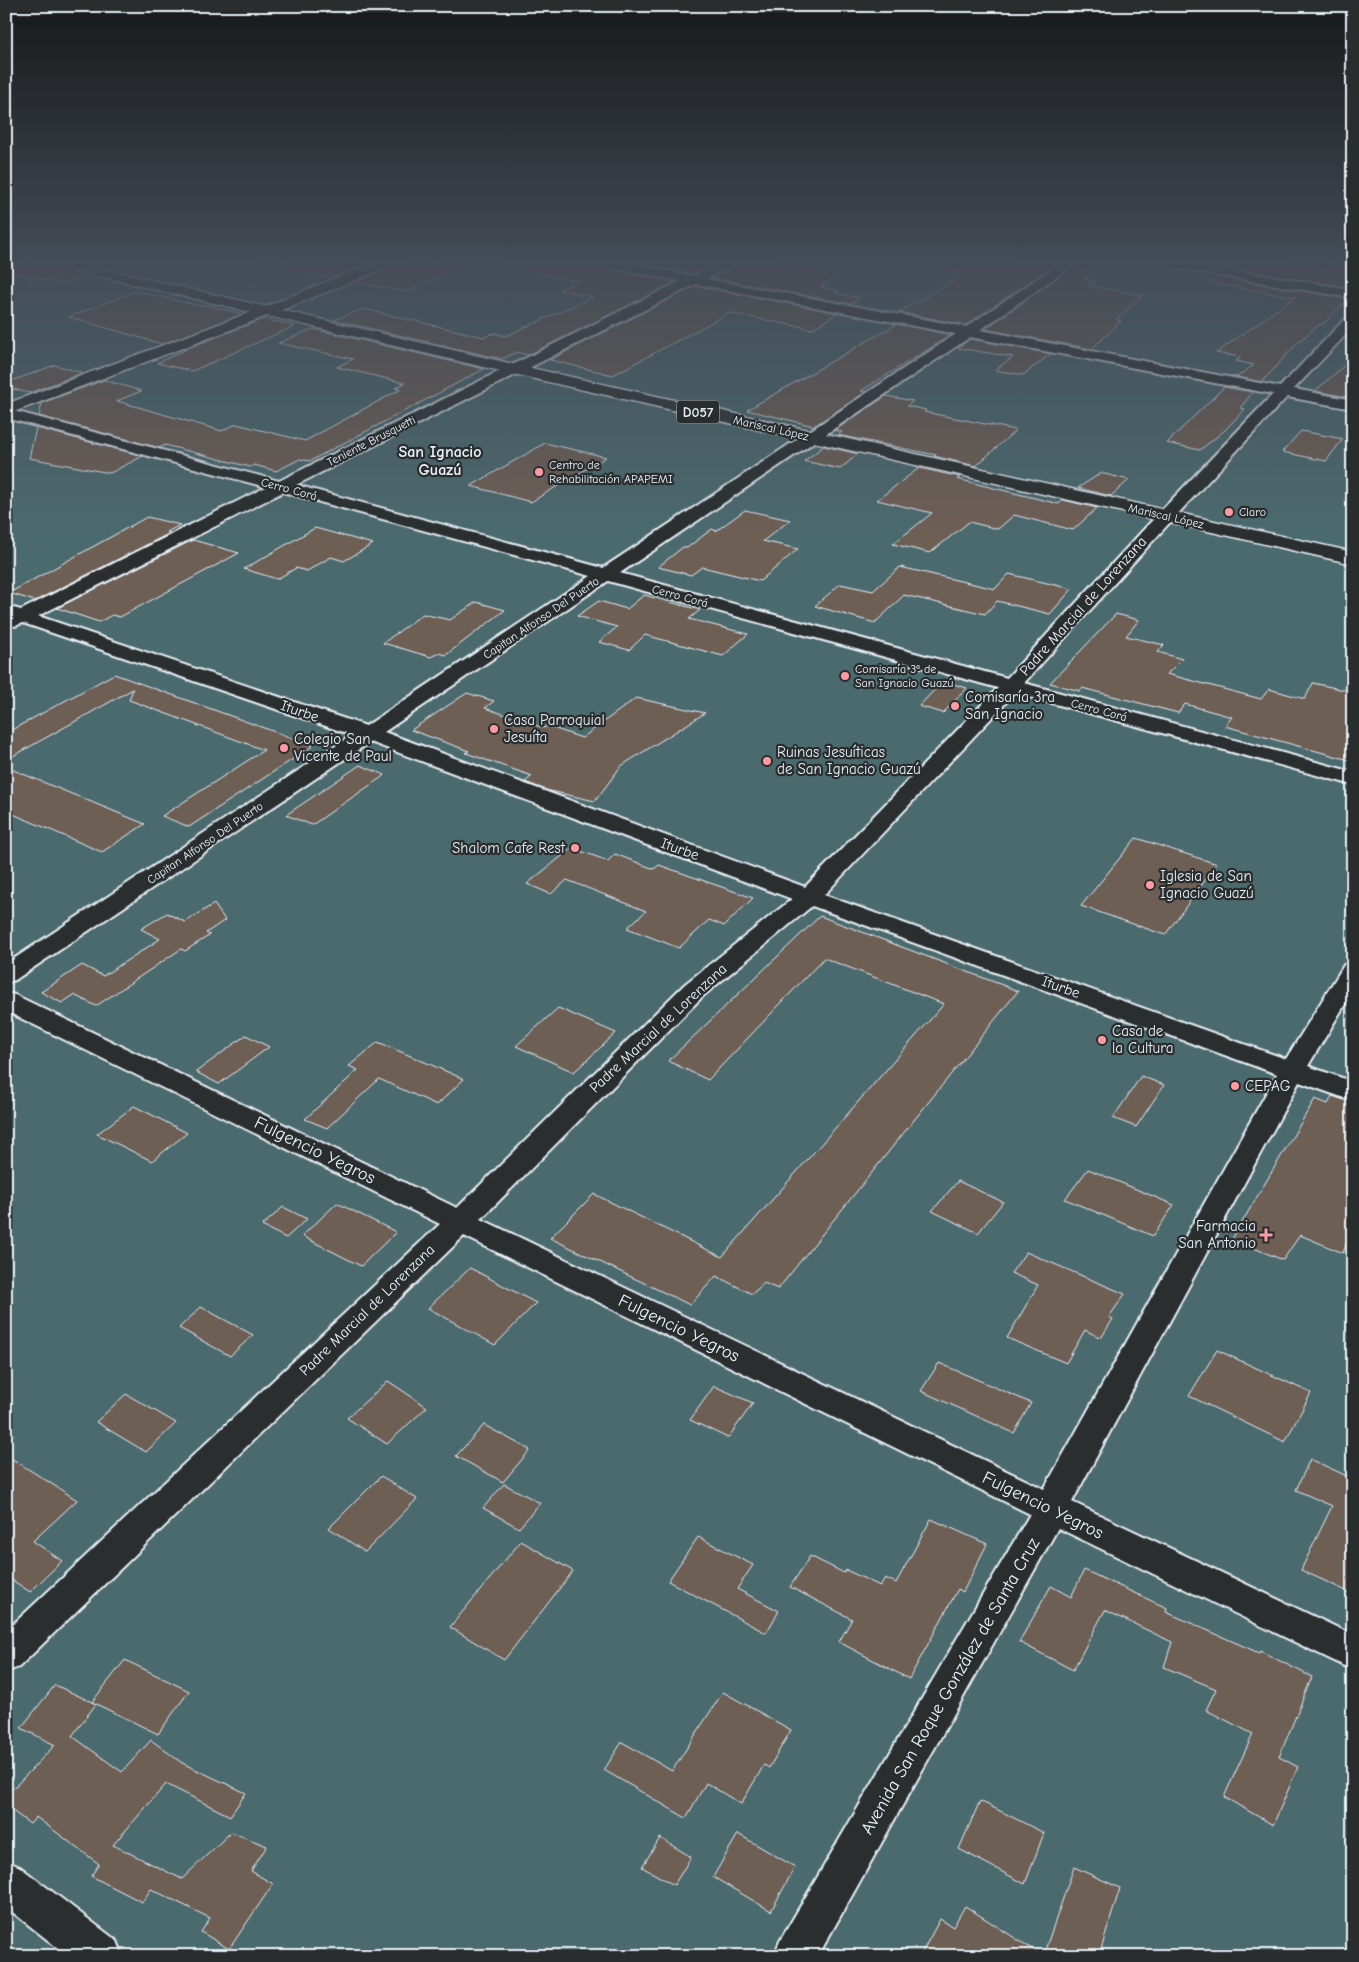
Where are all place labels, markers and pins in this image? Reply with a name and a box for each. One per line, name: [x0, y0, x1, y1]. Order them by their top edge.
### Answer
place label: Centro de Rehabilitación APAPEMI: [549, 458, 673, 486]
marker: Centro de Rehabilitación APAPEMI: [533, 466, 545, 478]
place label: Claro: [1239, 505, 1266, 519]
marker: Claro: [1223, 506, 1235, 518]
place label: Comisaría 3ª de San Ignacio Guazú: [855, 662, 953, 690]
marker: Comisaría 3ª de San Ignacio Guazú: [839, 670, 851, 682]
place label: Comisaría 3ra San Ignacio: [965, 688, 1055, 723]
marker: Comisaría 3ra San Ignacio: [949, 700, 961, 712]
place label: Casa Parroquial Jesuíta: [504, 711, 605, 746]
marker: Casa Parroquial Jesuíta: [488, 723, 500, 735]
place label: Colegio San Vicente de Paul: [294, 730, 392, 765]
marker: Colegio San Vicente de Paul: [278, 742, 290, 754]
place label: Ruinas Jesuíticas de San Ignacio Guazú: [777, 743, 921, 778]
marker: Ruinas Jesuíticas de San Ignacio Guazú: [761, 755, 773, 767]
place label: Shalom Cafe Rest: [452, 839, 566, 857]
marker: Shalom Cafe Rest: [569, 842, 581, 854]
place label: Iglesia de San Ignacio Guazú: [1160, 867, 1254, 902]
marker: Iglesia de San Ignacio Guazú: [1144, 879, 1156, 891]
place label: Casa de la Cultura: [1112, 1022, 1174, 1057]
marker: Casa de la Cultura: [1096, 1034, 1108, 1046]
place label: CEPAG: [1245, 1077, 1291, 1095]
marker: CEPAG: [1229, 1080, 1241, 1092]
place label: Farmacia San Antonio: [1178, 1217, 1256, 1252]
marker: Farmacia San Antonio: [1260, 1229, 1272, 1241]

